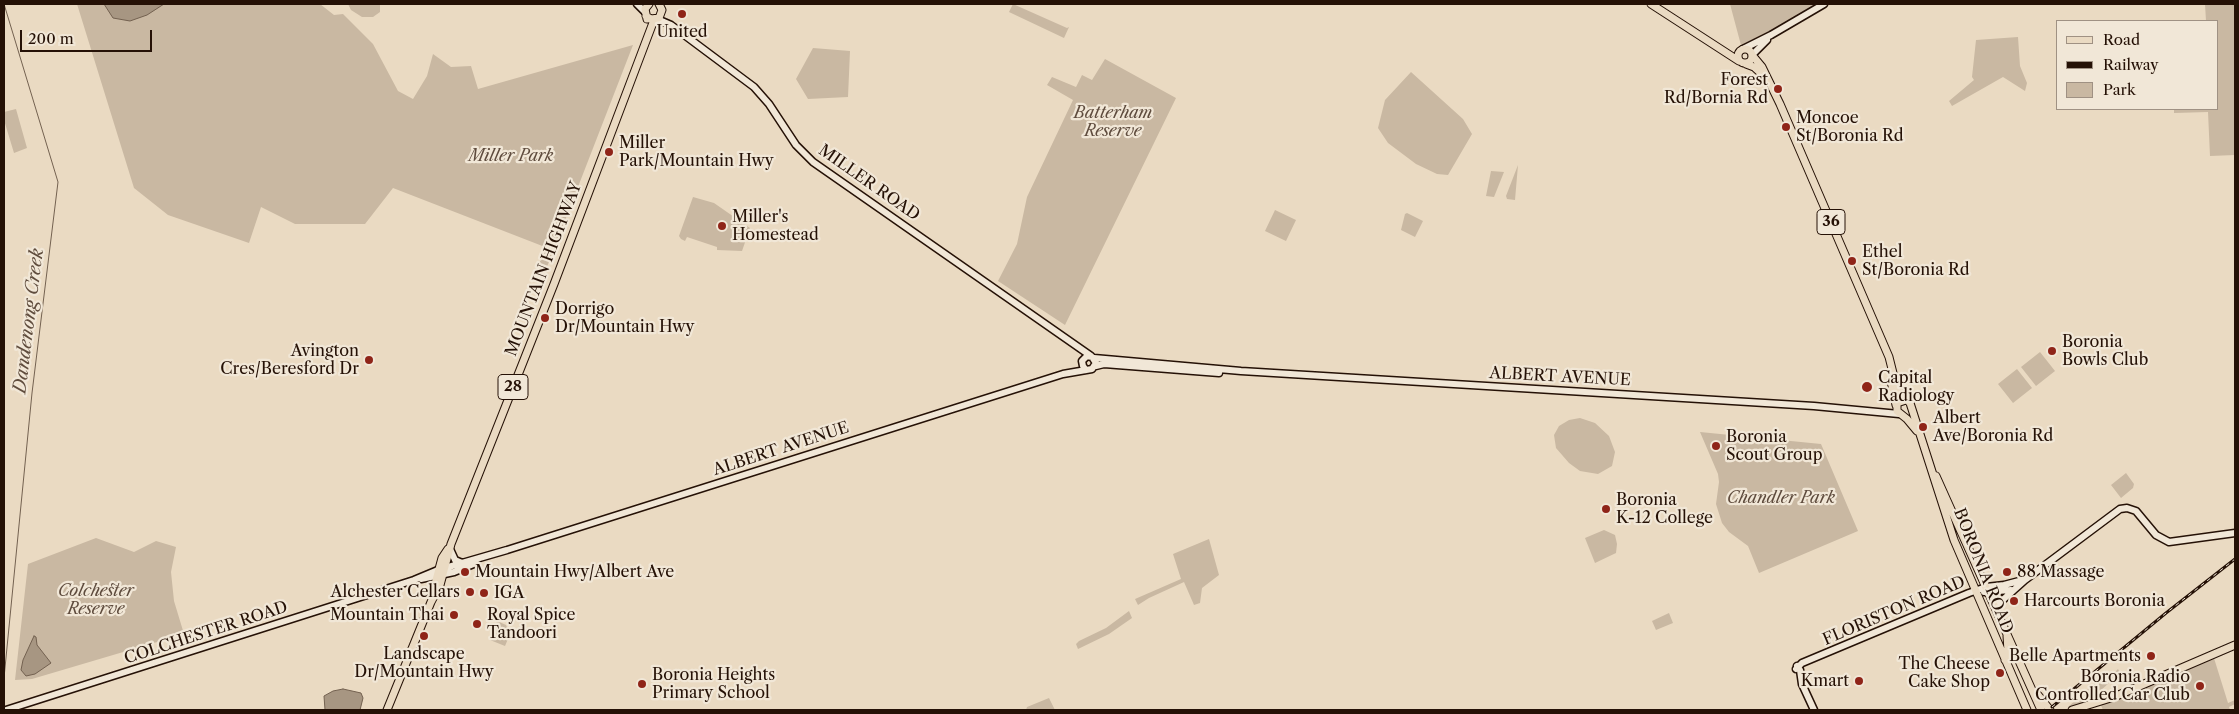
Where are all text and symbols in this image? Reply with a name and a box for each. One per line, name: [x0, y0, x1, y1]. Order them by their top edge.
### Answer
marker: United: [676, 8, 688, 20]
scale bar: [22, 20, 155, 52]
legend: [2056, 20, 2219, 110]
place label: United: [656, 22, 708, 42]
text: 200 m: [28, 29, 74, 48]
text: Road: [2103, 30, 2140, 49]
text: Railway: [2103, 55, 2159, 74]
place label: Forest Rd/Bornia Rd: [1664, 70, 1768, 108]
text: Park: [2103, 80, 2136, 99]
marker: Forest Rd/Bornia Rd: [1772, 83, 1784, 95]
park label: Batterham Reserve: [1074, 103, 1152, 141]
place label: Moncoe St/Boronia Rd: [1796, 108, 1903, 146]
marker: Moncoe St/Boronia Rd: [1780, 121, 1792, 133]
place label: Miller Park/Mountain Hwy: [619, 133, 774, 171]
street label: MILLER ROAD: [815, 141, 923, 225]
park label: Miller Park: [469, 146, 553, 166]
marker: Miller Park/Mountain Hwy: [603, 146, 615, 158]
street label: MOUNTAIN HIGHWAY: [502, 179, 586, 359]
place label: Miller's Homestead: [732, 207, 819, 245]
road number: 36: [1817, 210, 1845, 234]
marker: Miller's Homestead: [716, 220, 728, 232]
place label: Ethel St/Boronia Rd: [1862, 242, 1969, 280]
water label: Dandenong Creek: [9, 247, 49, 395]
marker: Ethel St/Boronia Rd: [1846, 255, 1858, 267]
place label: Dorrigo Dr/Mountain Hwy: [555, 299, 694, 337]
marker: Dorrigo Dr/Mountain Hwy: [539, 312, 551, 324]
place label: Boronia Bowls Club: [2062, 332, 2148, 370]
place label: Avington Cres/Beresford Dr: [220, 341, 359, 379]
marker: Boronia Bowls Club: [2046, 345, 2058, 357]
marker: Avington Cres/Beresford Dr: [363, 354, 375, 366]
street label: ALBERT AVENUE: [1489, 364, 1631, 390]
place label: Capital Radiology: [1878, 368, 1954, 406]
road number: 28: [498, 374, 528, 400]
marker: Capital Radiology: [1860, 380, 1874, 394]
place label: Albert Ave/Boronia Rd: [1933, 408, 2053, 446]
street label: ALBERT AVENUE: [711, 418, 851, 480]
marker: Albert Ave/Boronia Rd: [1917, 421, 1929, 433]
place label: Boronia Scout Group: [1726, 427, 1823, 465]
marker: Boronia Scout Group: [1710, 440, 1722, 452]
park label: Chandler Park: [1727, 488, 1835, 508]
place label: Boronia K-12 College: [1616, 490, 1713, 528]
marker: Boronia K-12 College: [1600, 503, 1612, 515]
street label: BORONIA ROAD: [1949, 506, 2017, 636]
place label: Mountain Hwy/Albert Ave: [475, 562, 674, 582]
place label: 88 Massage: [2017, 562, 2104, 582]
marker: Mountain Hwy/Albert Ave: [459, 566, 471, 578]
marker: 88 Massage: [2001, 566, 2013, 578]
street label: FLORISTON ROAD: [1820, 572, 1968, 650]
park label: Colchester Reserve: [58, 581, 134, 619]
place label: Alchester Cellars: [331, 582, 460, 602]
place label: IGA: [494, 583, 524, 603]
marker: Alchester Cellars: [464, 586, 476, 598]
marker: IGA: [478, 587, 490, 599]
place label: Harcourts Boronia: [2024, 591, 2165, 611]
marker: Harcourts Boronia: [2008, 595, 2020, 607]
street label: COLCHESTER ROAD: [122, 597, 290, 669]
place label: Mountain Thai: [330, 605, 444, 625]
place label: Royal Spice Tandoori: [487, 605, 575, 643]
marker: Mountain Thai: [448, 609, 460, 621]
marker: Royal Spice Tandoori: [471, 618, 483, 630]
marker: Landscape Dr/Mountain Hwy: [418, 630, 430, 642]
place label: Landscape Dr/Mountain Hwy: [354, 644, 494, 682]
place label: Belle Apartments: [2009, 646, 2141, 666]
marker: Belle Apartments: [2145, 650, 2157, 662]
place label: The Cheese Cake Shop: [1899, 654, 1990, 692]
place label: Boronia Heights Primary School: [652, 665, 775, 703]
marker: The Cheese Cake Shop: [1994, 667, 2006, 679]
place label: Boronia Radio Controlled Car Club: [2035, 667, 2190, 705]
place label: Kmart: [1801, 671, 1849, 691]
marker: Kmart: [1853, 675, 1865, 687]
marker: Boronia Heights Primary School: [636, 678, 648, 690]
marker: Boronia Radio Controlled Car Club: [2194, 680, 2206, 692]

